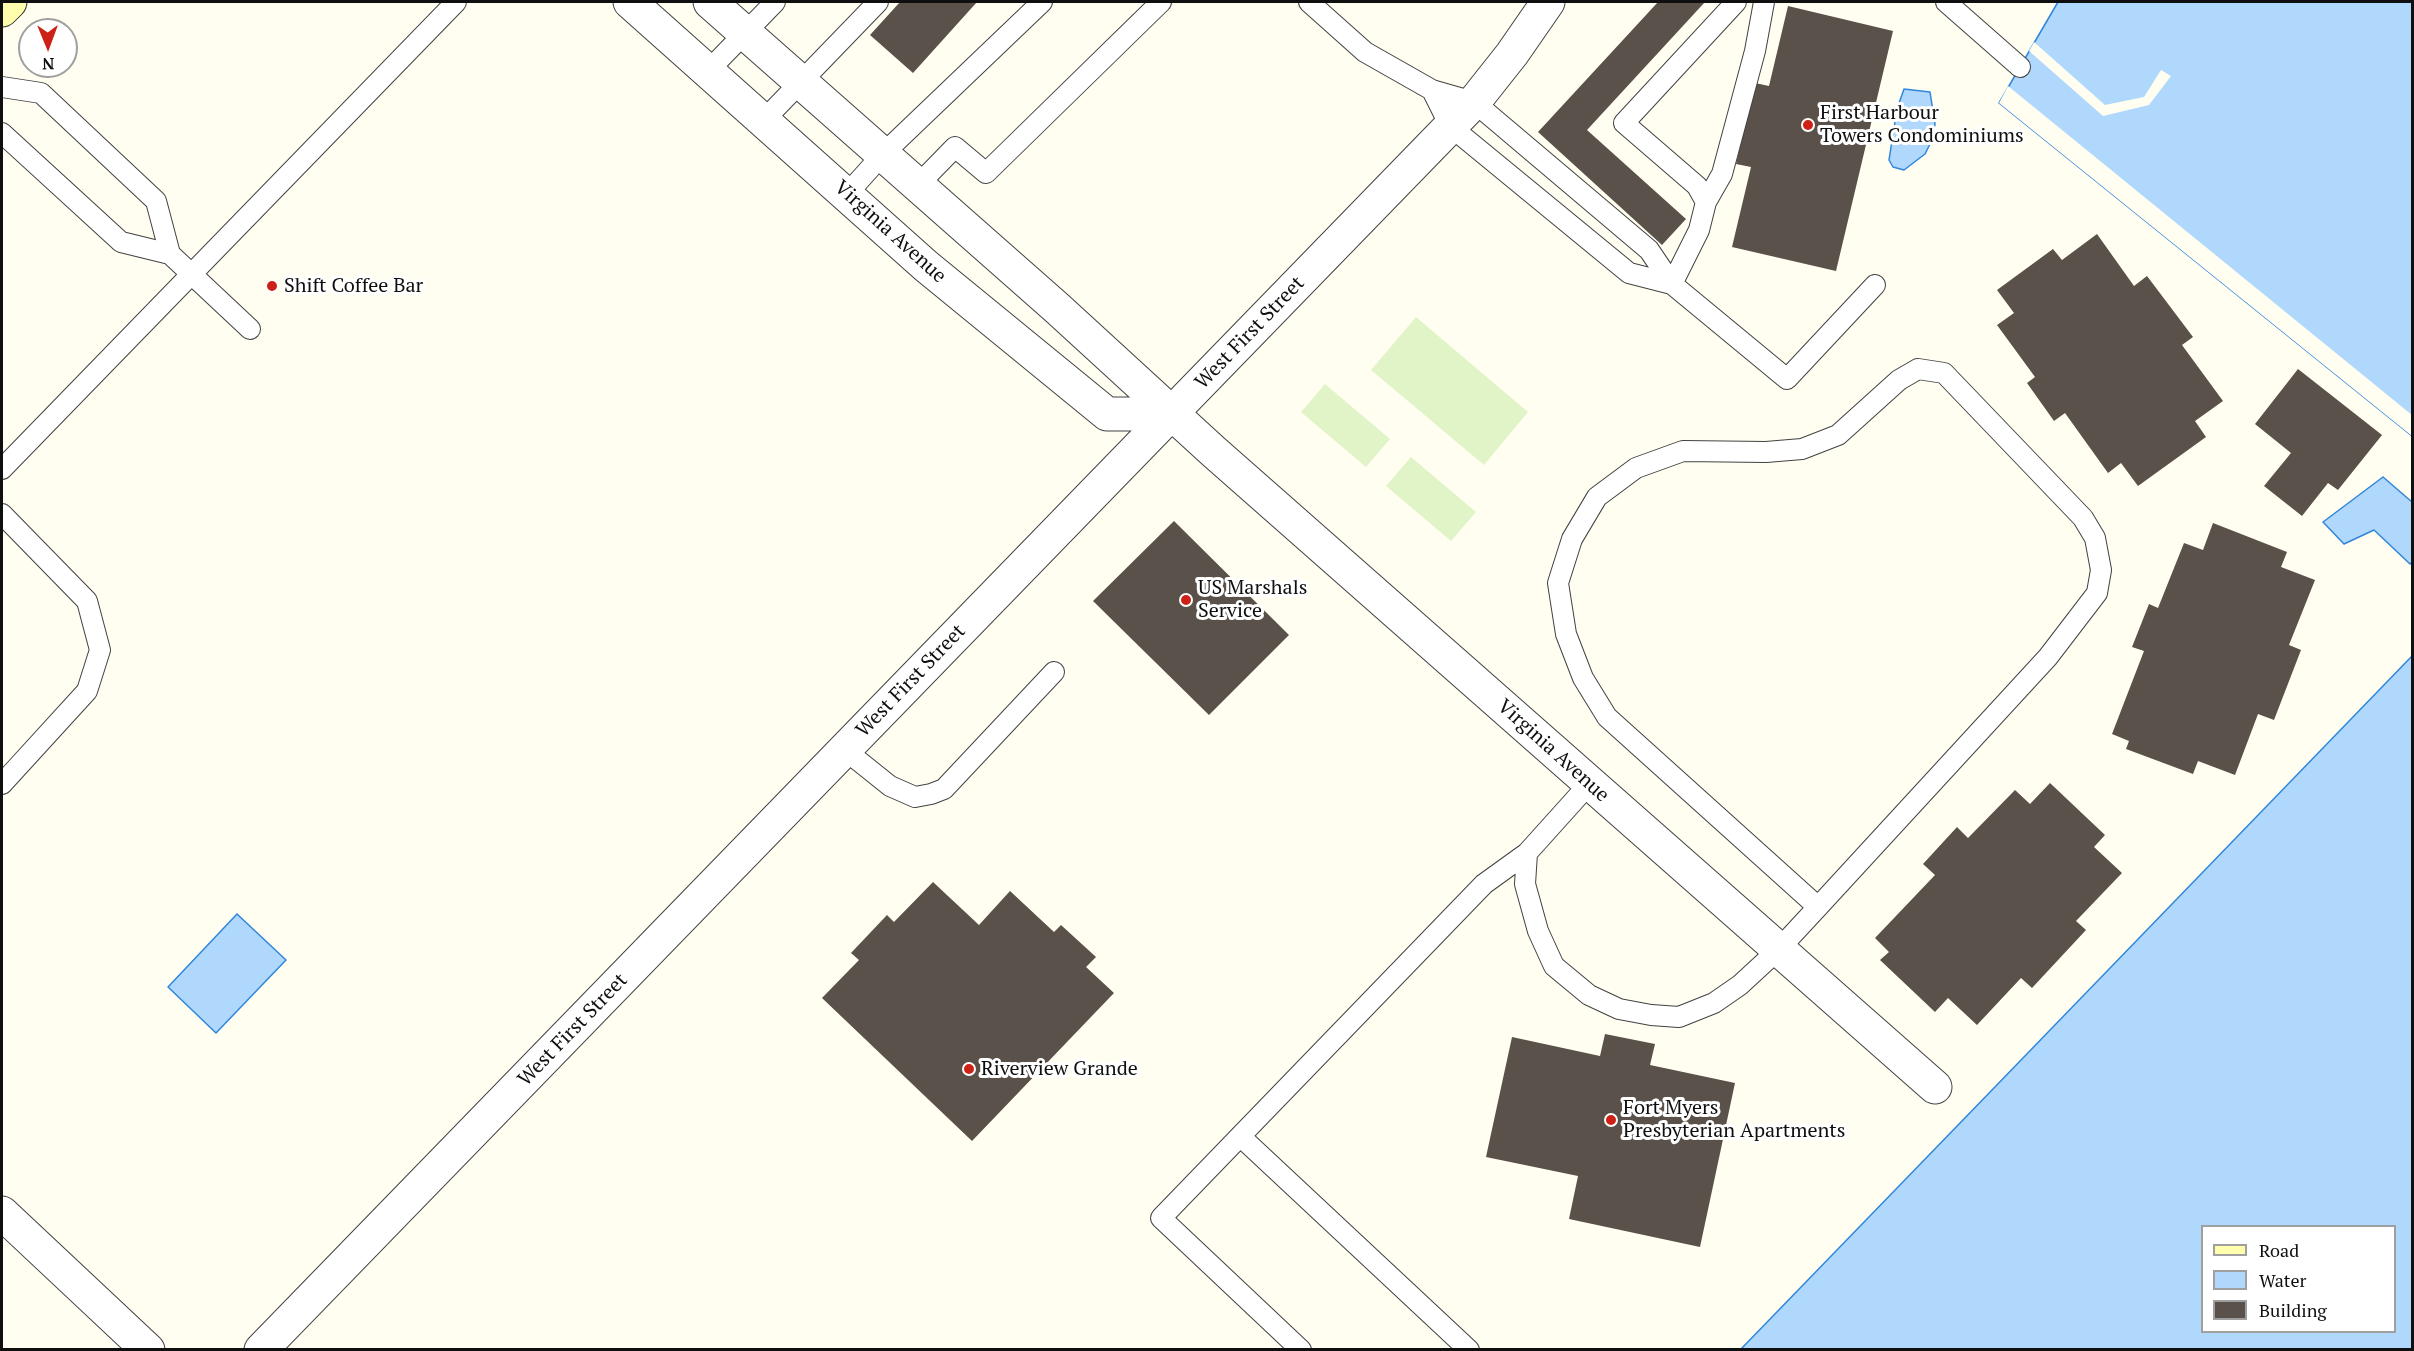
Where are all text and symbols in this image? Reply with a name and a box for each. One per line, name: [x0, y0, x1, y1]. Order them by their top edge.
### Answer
north arrow: [18, 18, 78, 78]
text: N: [42, 53, 55, 75]
place label: First Harbour Towers Condominiums: [1820, 101, 2024, 148]
marker: First Harbour Towers Condominiums: [1801, 118, 1815, 132]
street label: Virginia Avenue: [829, 175, 951, 289]
street label: West First Street: [1190, 272, 1310, 394]
place label: Shift Coffee Bar: [284, 274, 423, 298]
marker: Shift Coffee Bar: [265, 279, 279, 293]
place label: US Marshals Service: [1198, 576, 1307, 623]
marker: US Marshals Service: [1179, 593, 1193, 607]
street label: West First Street: [851, 620, 971, 742]
street label: Virginia Avenue: [1492, 694, 1614, 808]
street label: West First Street: [513, 969, 633, 1091]
place label: Riverview Grande: [981, 1057, 1138, 1081]
marker: Riverview Grande: [962, 1062, 976, 1076]
place label: Fort Myers Presbyterian Apartments: [1623, 1096, 1845, 1143]
marker: Fort Myers Presbyterian Apartments: [1604, 1113, 1618, 1127]
legend: [2201, 1225, 2396, 1333]
text: Road: [2259, 1238, 2299, 1262]
text: Water: [2259, 1268, 2306, 1292]
text: Building: [2259, 1298, 2327, 1322]

